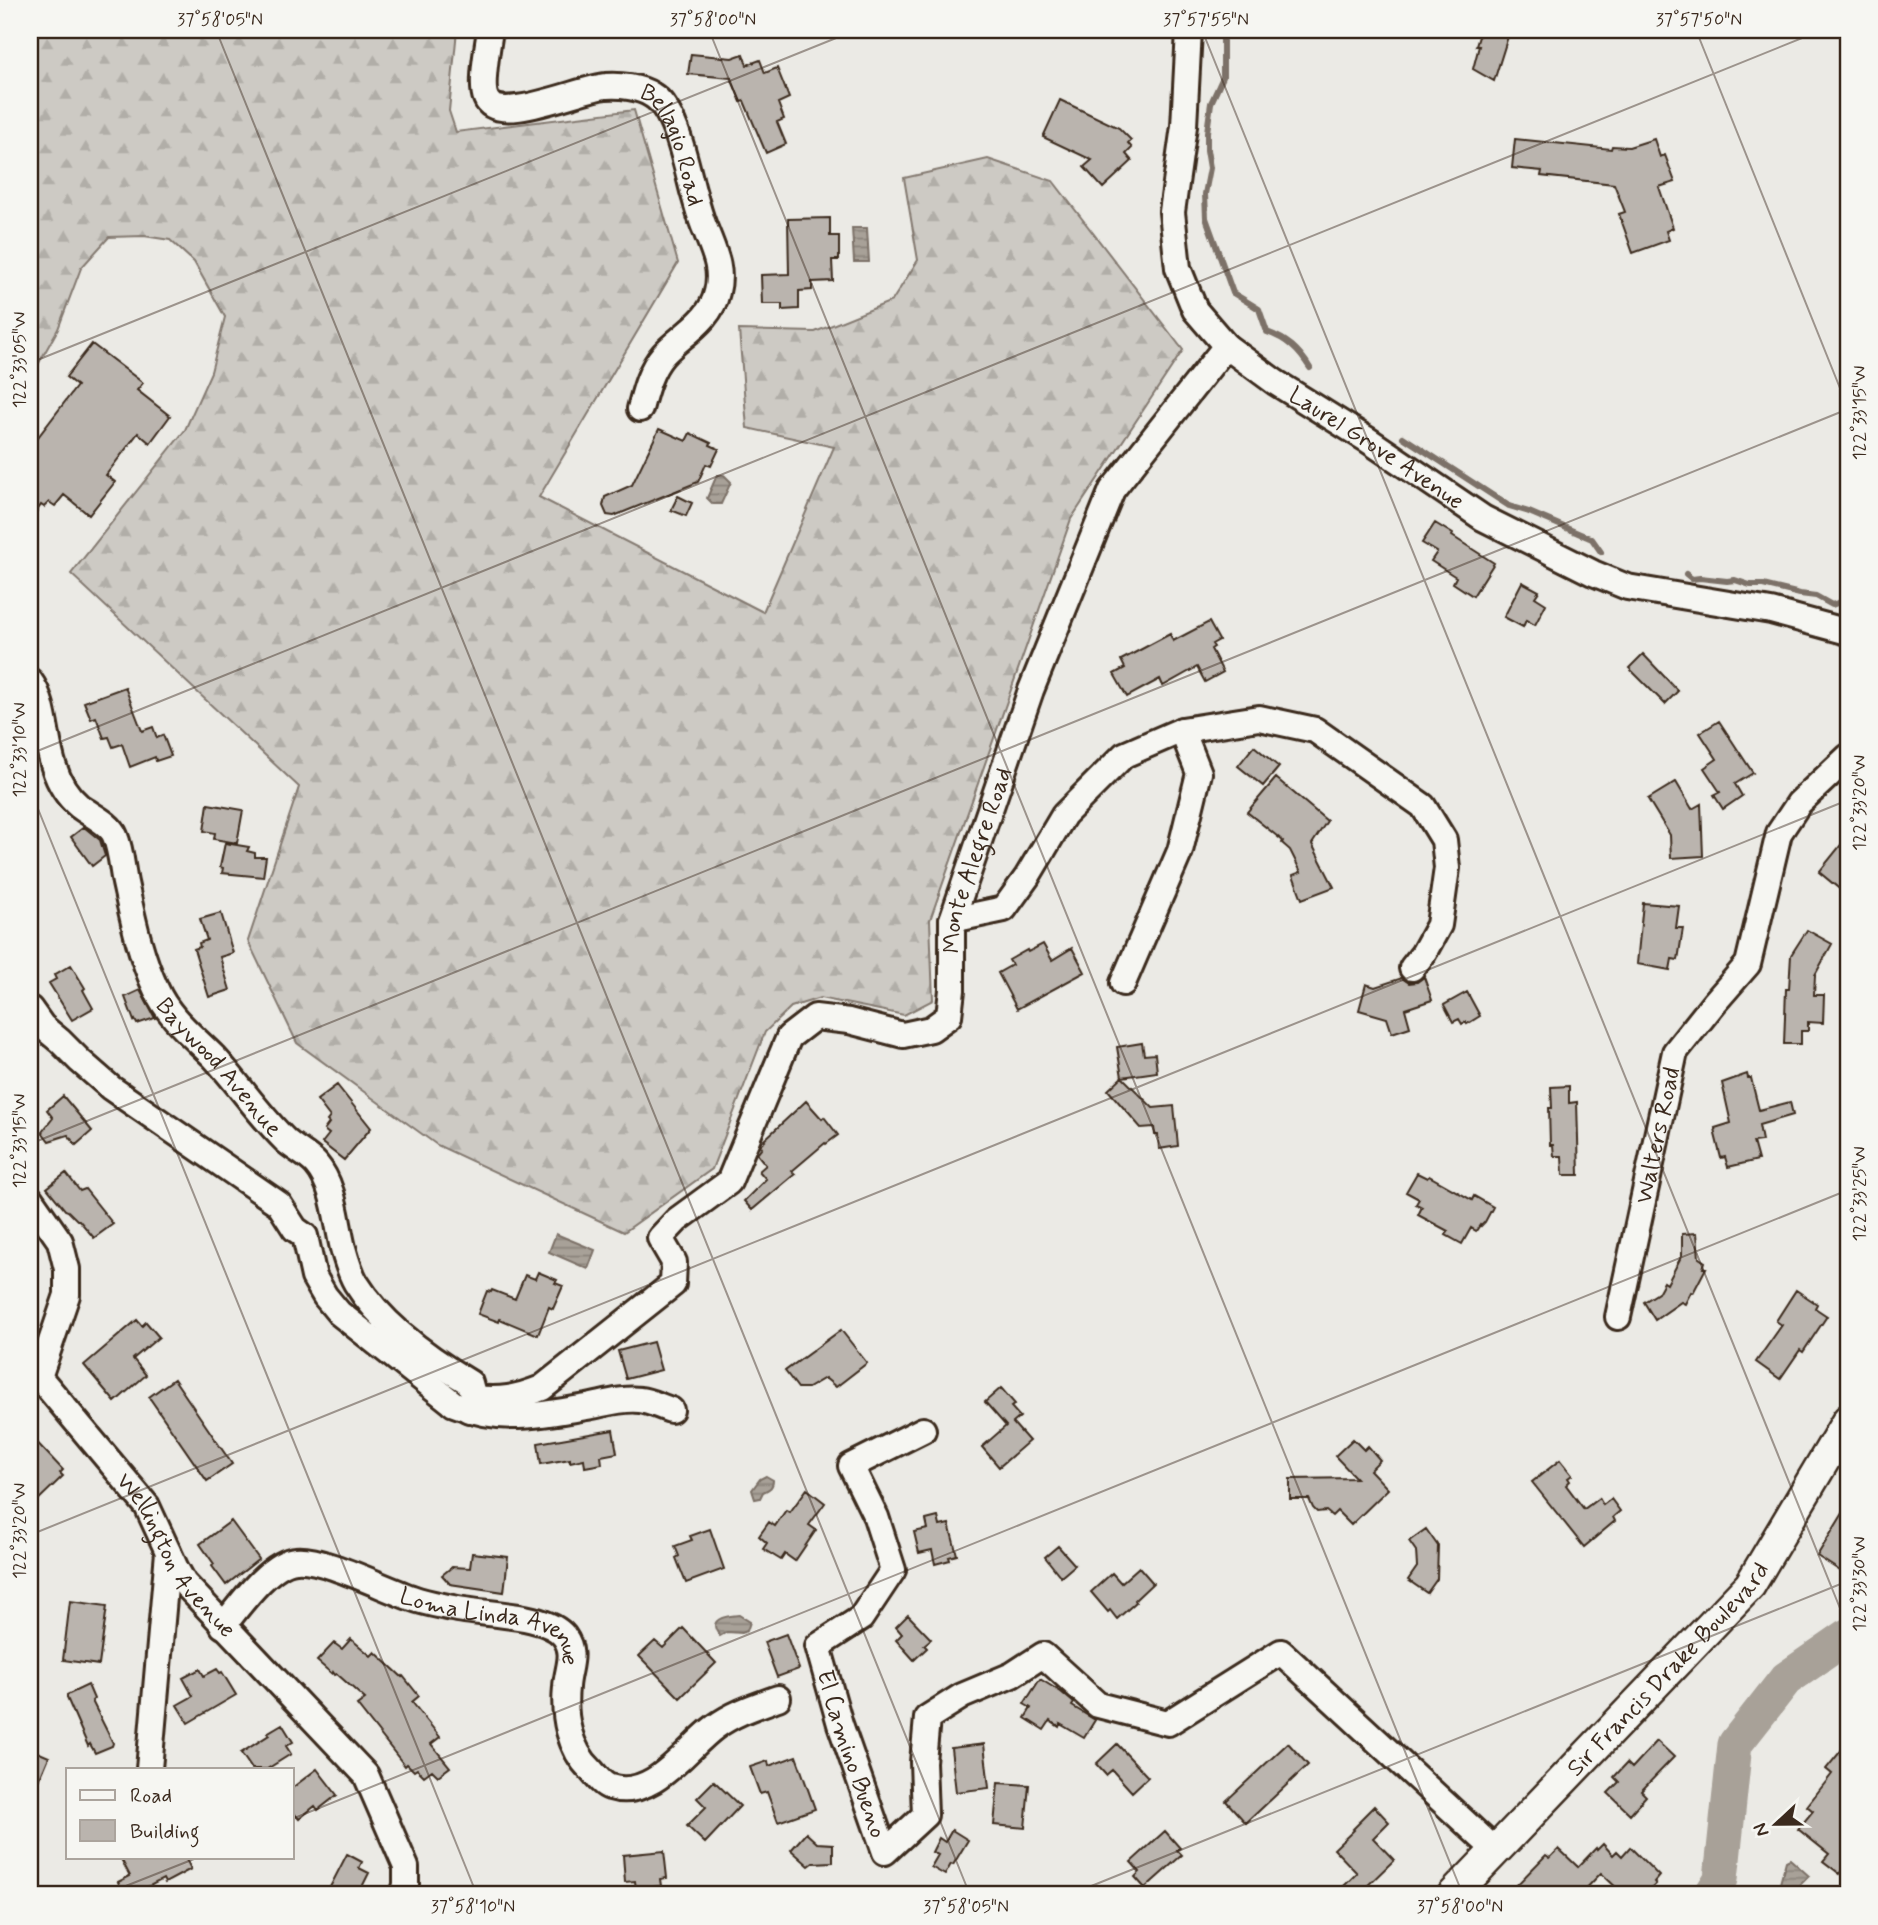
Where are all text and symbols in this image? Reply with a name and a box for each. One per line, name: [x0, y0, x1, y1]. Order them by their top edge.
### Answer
text: 37°58'05"N: [177, 8, 263, 32]
text: 37°58'00"N: [670, 8, 756, 32]
text: 37°57'55"N: [1163, 8, 1249, 32]
text: 37°57'50"N: [1656, 8, 1742, 32]
street label: Bellagio Road: [634, 77, 711, 210]
text: 122°33'05"W: [8, 312, 32, 408]
text: 122°33'15"W: [1848, 366, 1872, 460]
street label: Laurel Grove Avenue: [1282, 380, 1470, 518]
text: 122°33'10"W: [8, 702, 32, 798]
text: 122°33'20"W: [1848, 755, 1872, 851]
street label: Monte Alegre Road: [938, 764, 1020, 954]
street label: Baywood Avenue: [147, 992, 288, 1145]
street label: Walters Road: [1629, 1064, 1688, 1207]
text: 122°33'15"W: [8, 1094, 32, 1188]
text: 122°33'25"W: [1848, 1146, 1872, 1242]
street label: Wellington Avenue: [109, 1467, 242, 1645]
text: 122°33'20"W: [8, 1483, 32, 1579]
text: 122°33'30"W: [1848, 1536, 1872, 1632]
street label: Sir Francis Drake Boulevard: [1561, 1557, 1777, 1784]
street label: Loma Linda Avenue: [395, 1581, 585, 1667]
street label: El Camino Bueno: [809, 1667, 893, 1843]
legend: [66, 1768, 294, 1858]
text: Road: [130, 1782, 172, 1810]
north arrow: [1742, 1788, 1812, 1858]
text: Building: [130, 1818, 200, 1848]
text: N: [1748, 1819, 1776, 1840]
text: 37°58'10"N: [431, 1895, 515, 1919]
text: 37°58'05"N: [923, 1895, 1009, 1919]
text: 37°58'00"N: [1417, 1895, 1503, 1919]

